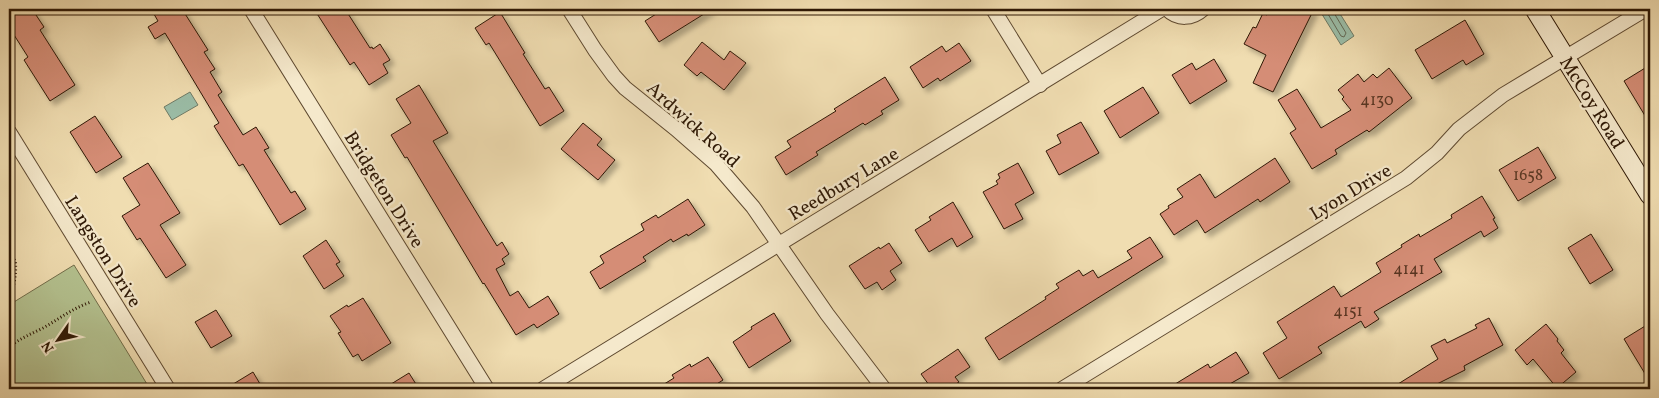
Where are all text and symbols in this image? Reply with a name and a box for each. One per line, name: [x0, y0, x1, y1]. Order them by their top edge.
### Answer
street label: McCoy Road: [1553, 52, 1630, 154]
street label: Ardwick Road: [640, 76, 745, 174]
house number: 4130: [1360, 90, 1394, 112]
street label: Bridgeton Drive: [337, 127, 430, 253]
street label: Reedbury Lane: [784, 142, 904, 228]
street label: Lyon Drive: [1305, 158, 1397, 227]
house number: 1658: [1513, 165, 1543, 187]
street label: Langston Drive: [58, 191, 147, 313]
house number: 4141: [1393, 259, 1425, 281]
house number: 4151: [1333, 301, 1363, 323]
north arrow: [32, 316, 82, 366]
text: N: [38, 337, 59, 356]

